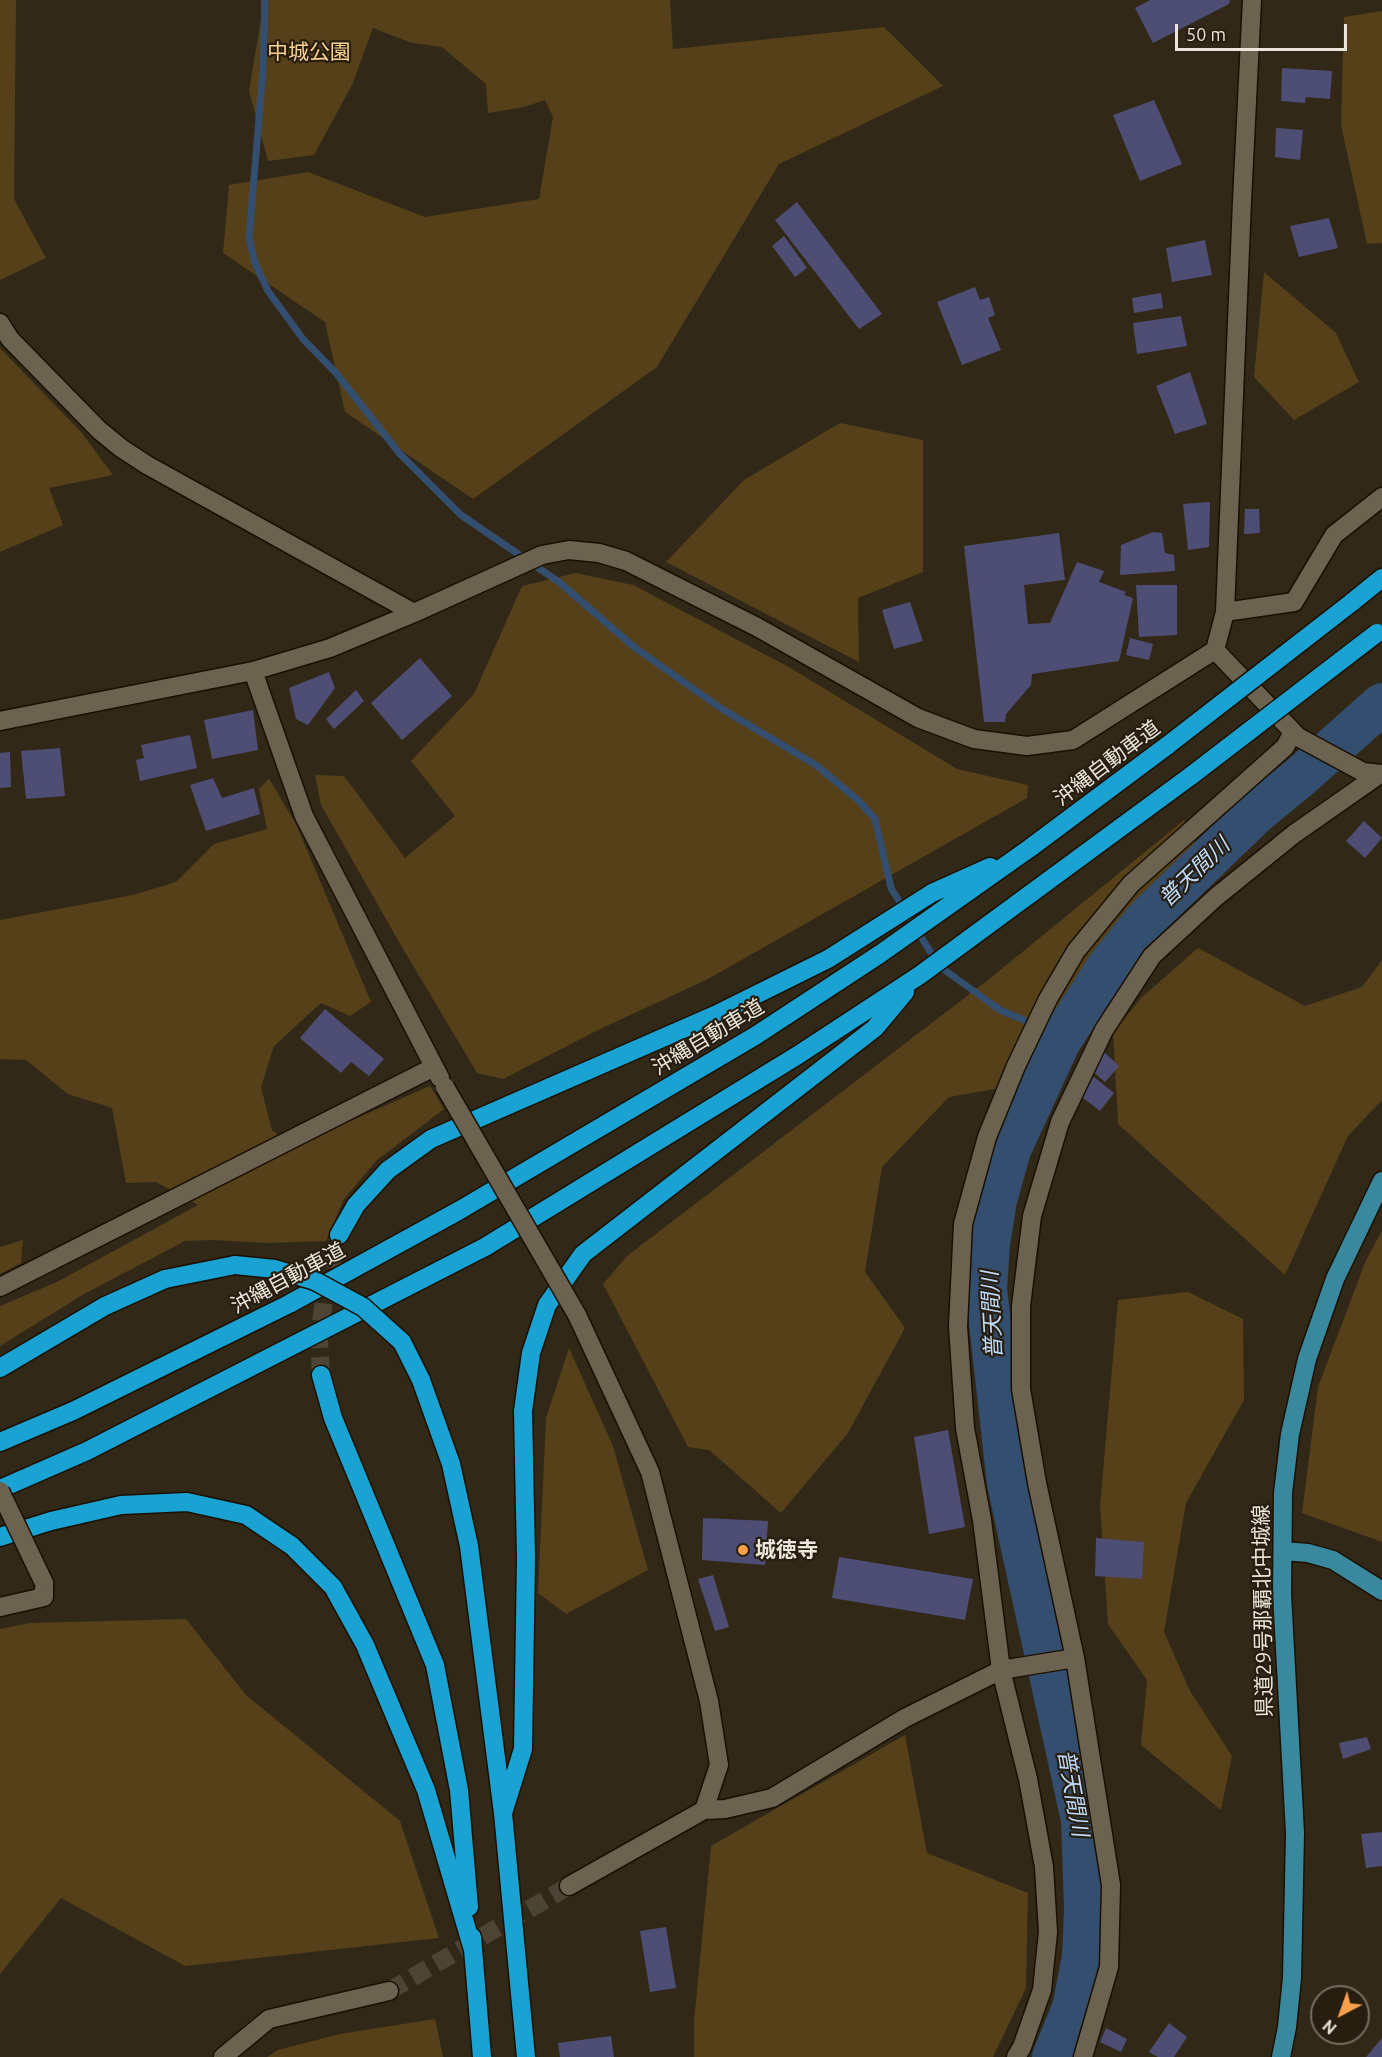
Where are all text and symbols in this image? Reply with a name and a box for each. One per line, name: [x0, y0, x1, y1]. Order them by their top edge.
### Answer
scale bar: [1178, 12, 1350, 50]
text: 50 m: [1186, 24, 1226, 44]
park label: 中城公園: [267, 39, 351, 65]
street label: 沖縄自動車道: [1049, 715, 1165, 811]
water label: 普天間川: [1153, 832, 1235, 912]
street label: 沖縄自動車道: [648, 994, 768, 1080]
street label: 沖縄自動車道: [226, 1237, 350, 1319]
water label: 普天間川: [977, 1270, 1007, 1360]
street label: 県道29号那覇北中城線: [1249, 1504, 1277, 1718]
place label: 城徳寺: [755, 1537, 818, 1563]
marker: 城徳寺: [736, 1543, 750, 1557]
water label: 普天間川: [1052, 1747, 1094, 1839]
north arrow: [1310, 1985, 1370, 2045]
text: N: [1319, 2016, 1340, 2038]

